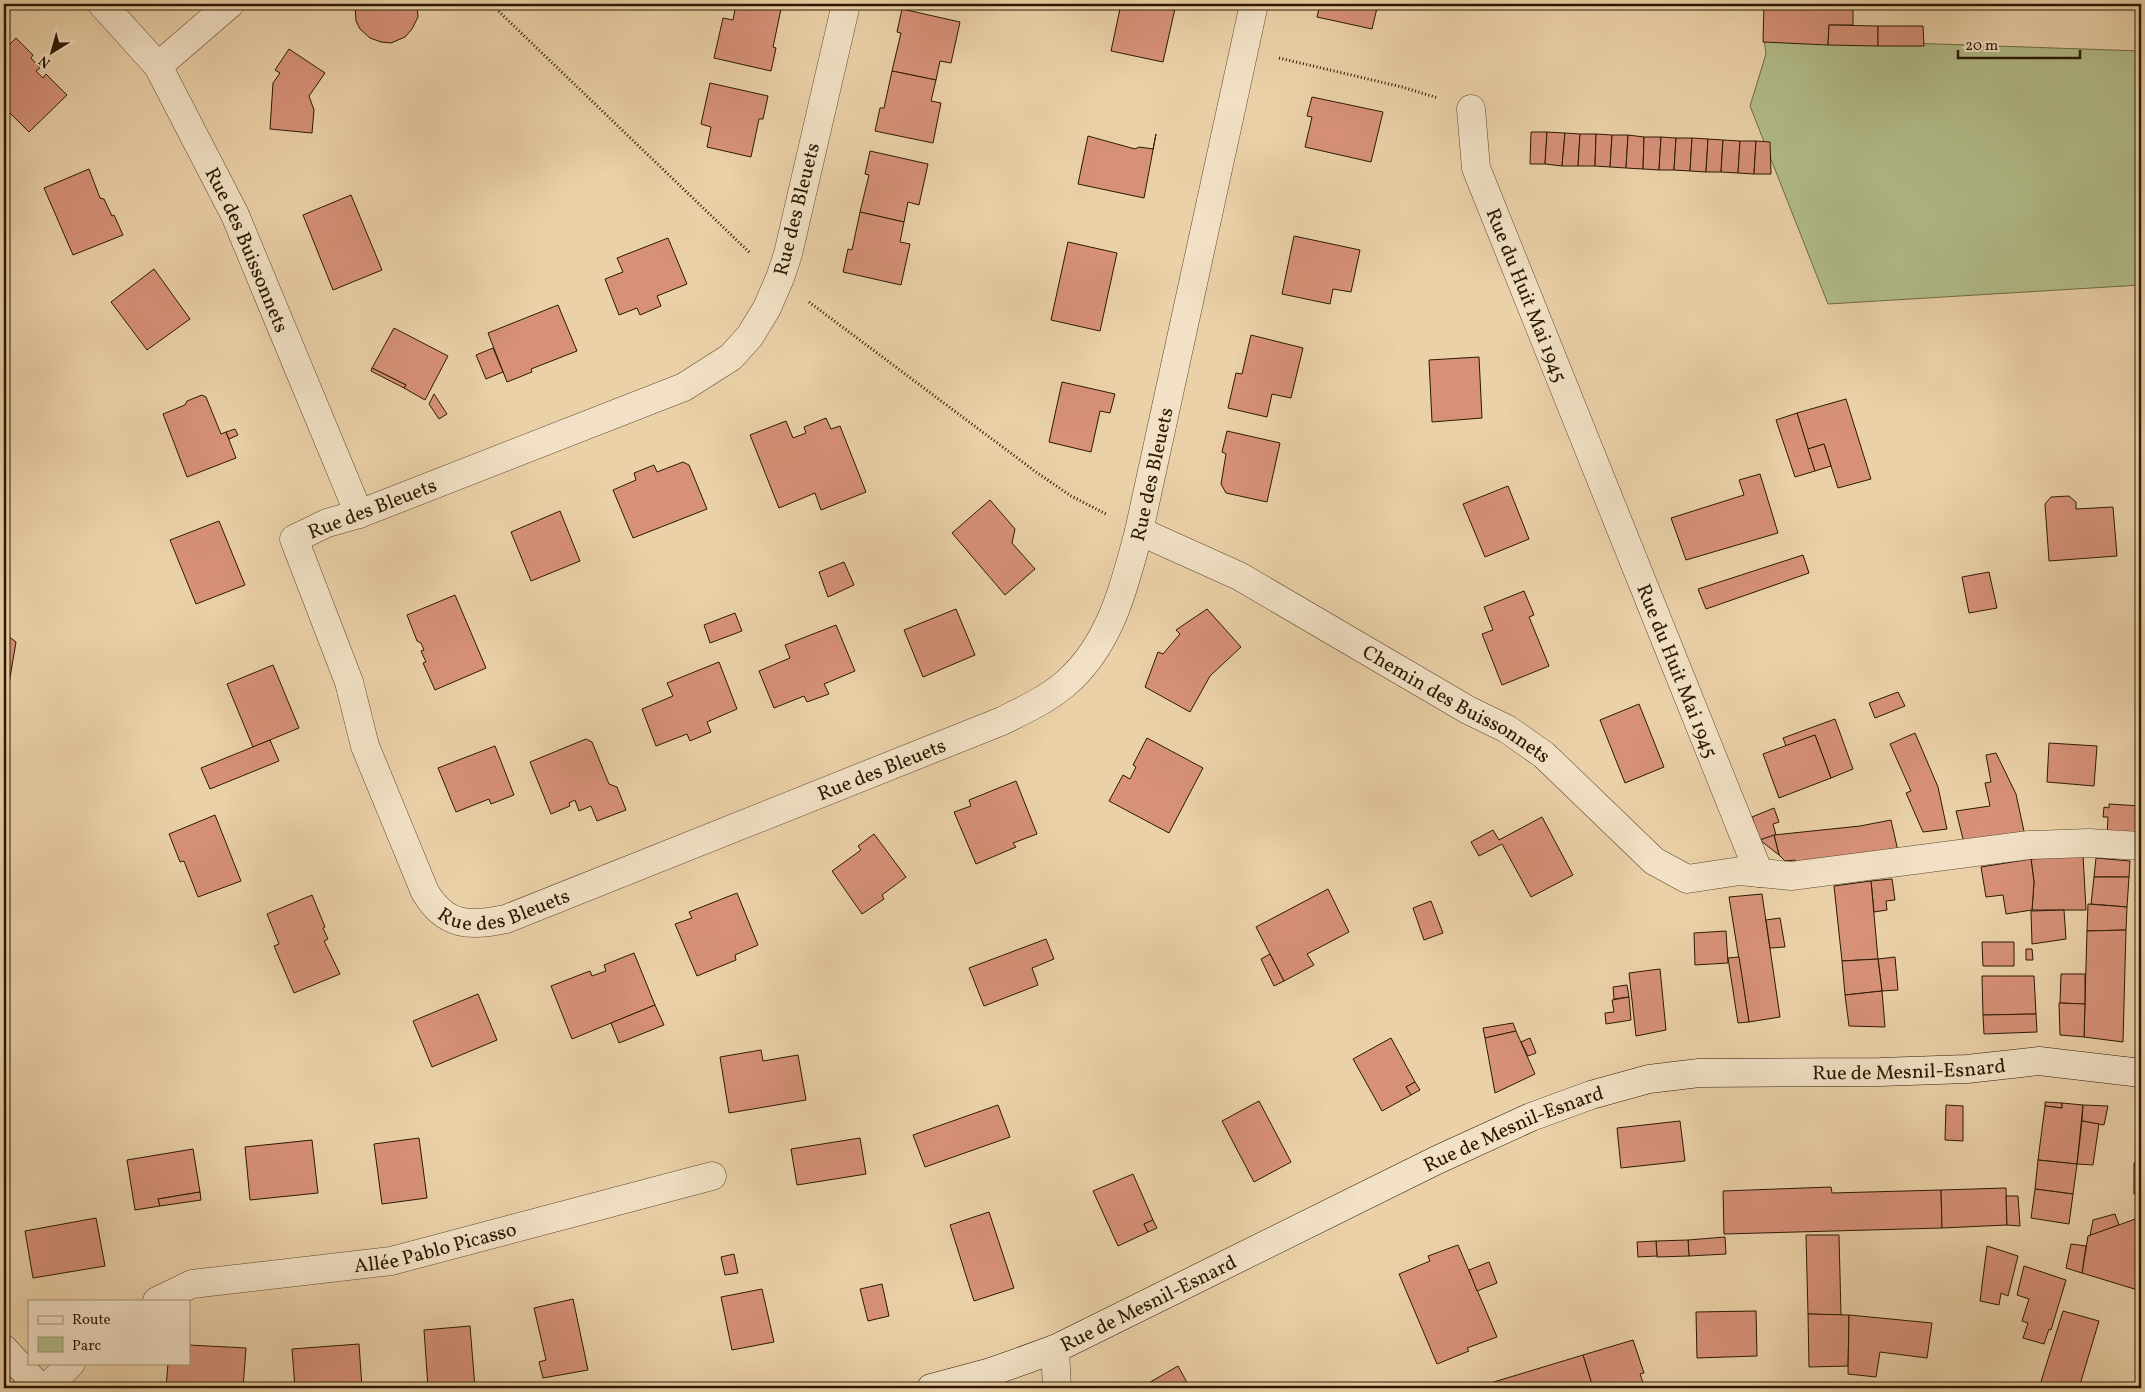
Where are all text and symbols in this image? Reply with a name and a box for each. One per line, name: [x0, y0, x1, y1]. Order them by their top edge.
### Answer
north arrow: [28, 28, 78, 78]
scale bar: [1958, 28, 2080, 60]
text: 20 m: [1965, 36, 1998, 57]
text: N: [35, 51, 55, 72]
street label: Rue des Bleuets: [768, 140, 828, 279]
street label: Rue des Buissonnets: [197, 163, 294, 337]
street label: Rue du Huit Mai 1945: [1478, 204, 1573, 387]
street label: Rue des Bleuets: [1125, 405, 1182, 545]
street label: Rue des Bleuets: [304, 472, 441, 547]
street label: Rue du Huit Mai 1945: [1628, 580, 1724, 763]
street label: Chemin des Buissonnets: [1356, 639, 1556, 770]
street label: Rue des Bleuets: [814, 733, 951, 809]
street label: Rue des Bleuets: [431, 883, 574, 939]
street label: Rue de Mesnil-Esnard: [1812, 1053, 2007, 1088]
street label: Rue de Mesnil-Esnard: [1419, 1080, 1607, 1181]
street label: Allée Pablo Picasso: [352, 1216, 520, 1281]
street label: Rue de Mesnil-Esnard: [1056, 1249, 1242, 1360]
legend: [28, 1300, 190, 1364]
text: Route: [72, 1310, 111, 1331]
text: Parc: [72, 1336, 101, 1357]

